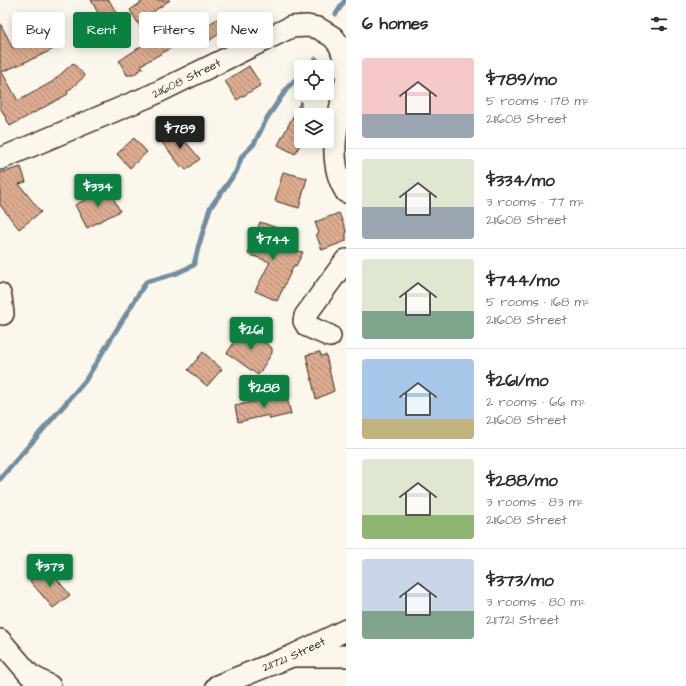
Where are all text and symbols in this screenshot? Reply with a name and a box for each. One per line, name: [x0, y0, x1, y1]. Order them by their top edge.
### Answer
chip: Buy: [12, 12, 65, 48]
chip: Rent: [73, 12, 131, 48]
chip: Filters: [139, 12, 209, 48]
chip: New: [217, 12, 273, 48]
text: 6 homes: [362, 12, 428, 36]
icon: filters: [648, 13, 670, 35]
street label: 211608 Street: [149, 54, 224, 102]
map controls: [294, 60, 334, 148]
button: locate: [294, 60, 334, 100]
text: $789/mo: [486, 68, 557, 92]
icon: home: [394, 74, 442, 122]
text: 5 rooms · 178 m²: [486, 92, 589, 110]
button: layers: [294, 108, 334, 148]
text: 211608 Street: [486, 110, 567, 128]
pin: $789: [156, 116, 204, 150]
text: $789: [164, 120, 196, 138]
text: $334/mo: [486, 169, 555, 193]
pin: $334: [74, 174, 122, 208]
icon: home: [394, 175, 442, 223]
text: $334: [83, 178, 113, 196]
text: 3 rooms · 77 m²: [486, 193, 585, 211]
text: 211608 Street: [486, 211, 567, 229]
pin: $744: [249, 227, 297, 261]
text: $744: [257, 231, 289, 249]
text: $744/mo: [486, 269, 560, 293]
icon: home: [394, 275, 442, 323]
text: 5 rooms · 168 m²: [486, 293, 590, 311]
text: 211608 Street: [486, 311, 567, 329]
pin: $261: [227, 317, 275, 351]
text: $261: [239, 321, 263, 339]
text: $261/mo: [486, 369, 549, 393]
pin: $288: [240, 375, 288, 409]
icon: home: [394, 375, 442, 423]
text: $288: [248, 379, 280, 397]
text: 2 rooms · 66 m²: [486, 393, 586, 411]
text: 211608 Street: [486, 411, 567, 429]
text: $288/mo: [486, 469, 558, 493]
icon: home: [394, 475, 442, 523]
text: 3 rooms · 83 m²: [486, 493, 584, 511]
text: 211608 Street: [486, 511, 567, 529]
pin: $373: [26, 554, 74, 588]
text: $373: [36, 558, 64, 576]
text: $373/mo: [486, 569, 554, 593]
icon: home: [394, 575, 442, 623]
text: 3 rooms · 80 m²: [486, 593, 585, 611]
text: 211721 Street: [486, 611, 559, 629]
street label: 211721 Street: [259, 633, 328, 676]

